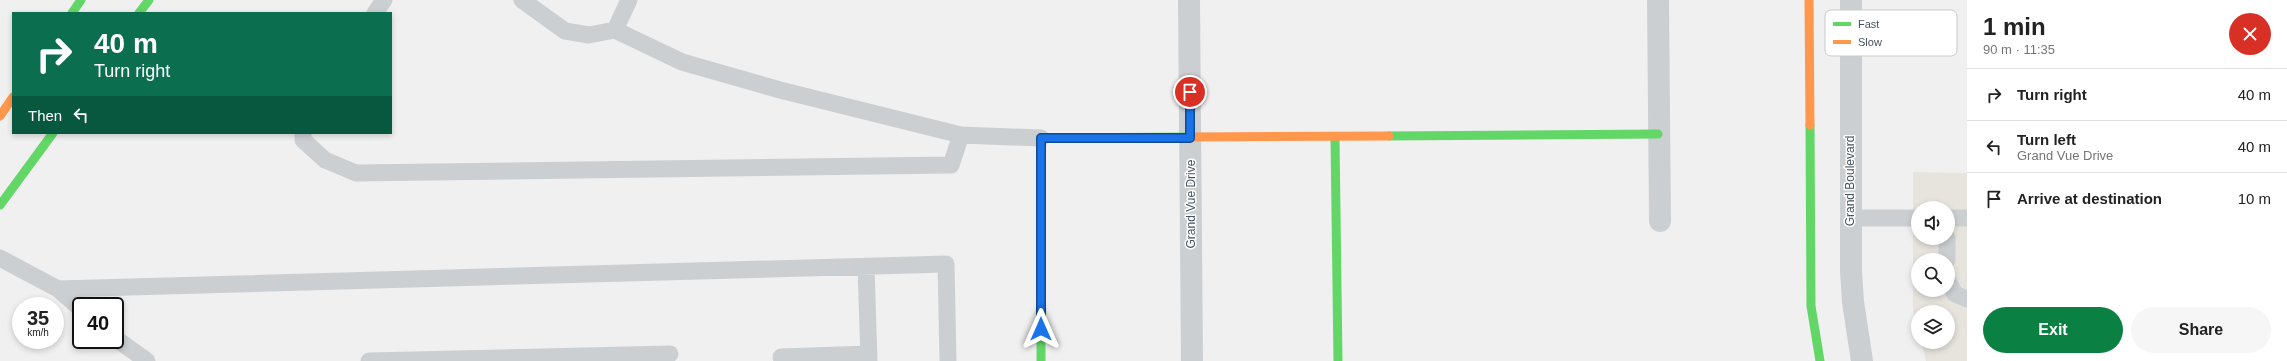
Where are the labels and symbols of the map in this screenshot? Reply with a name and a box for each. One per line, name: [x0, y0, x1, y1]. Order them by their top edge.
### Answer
legend: [1825, 10, 1957, 56]
text: Fast: [1858, 18, 1879, 30]
text: Slow: [1858, 36, 1882, 48]
pin: [1173, 75, 1207, 109]
street label: Grand Boulevard: [1843, 136, 1857, 226]
street label: Grand Vue Drive: [1184, 159, 1198, 248]
speed limit sign: 40: [72, 297, 124, 349]
position arrow: [1020, 308, 1062, 350]

